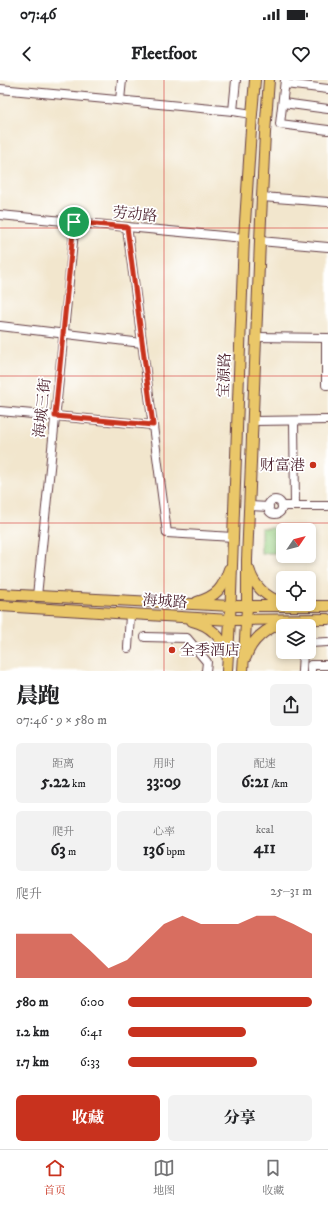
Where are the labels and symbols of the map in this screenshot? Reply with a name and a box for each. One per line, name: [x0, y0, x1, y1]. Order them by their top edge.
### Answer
street label: 劳动路: [112, 203, 158, 226]
pin: [57, 205, 91, 239]
street label: 宝源路: [214, 352, 235, 398]
street label: 海城三街: [30, 377, 55, 439]
place label: 财富港: [260, 456, 305, 475]
marker: 财富港: [308, 460, 318, 470]
north arrow: [276, 523, 316, 563]
street label: 海城路: [142, 591, 188, 612]
place label: 全季酒店: [180, 641, 240, 660]
marker: 全季酒店: [167, 645, 177, 655]

